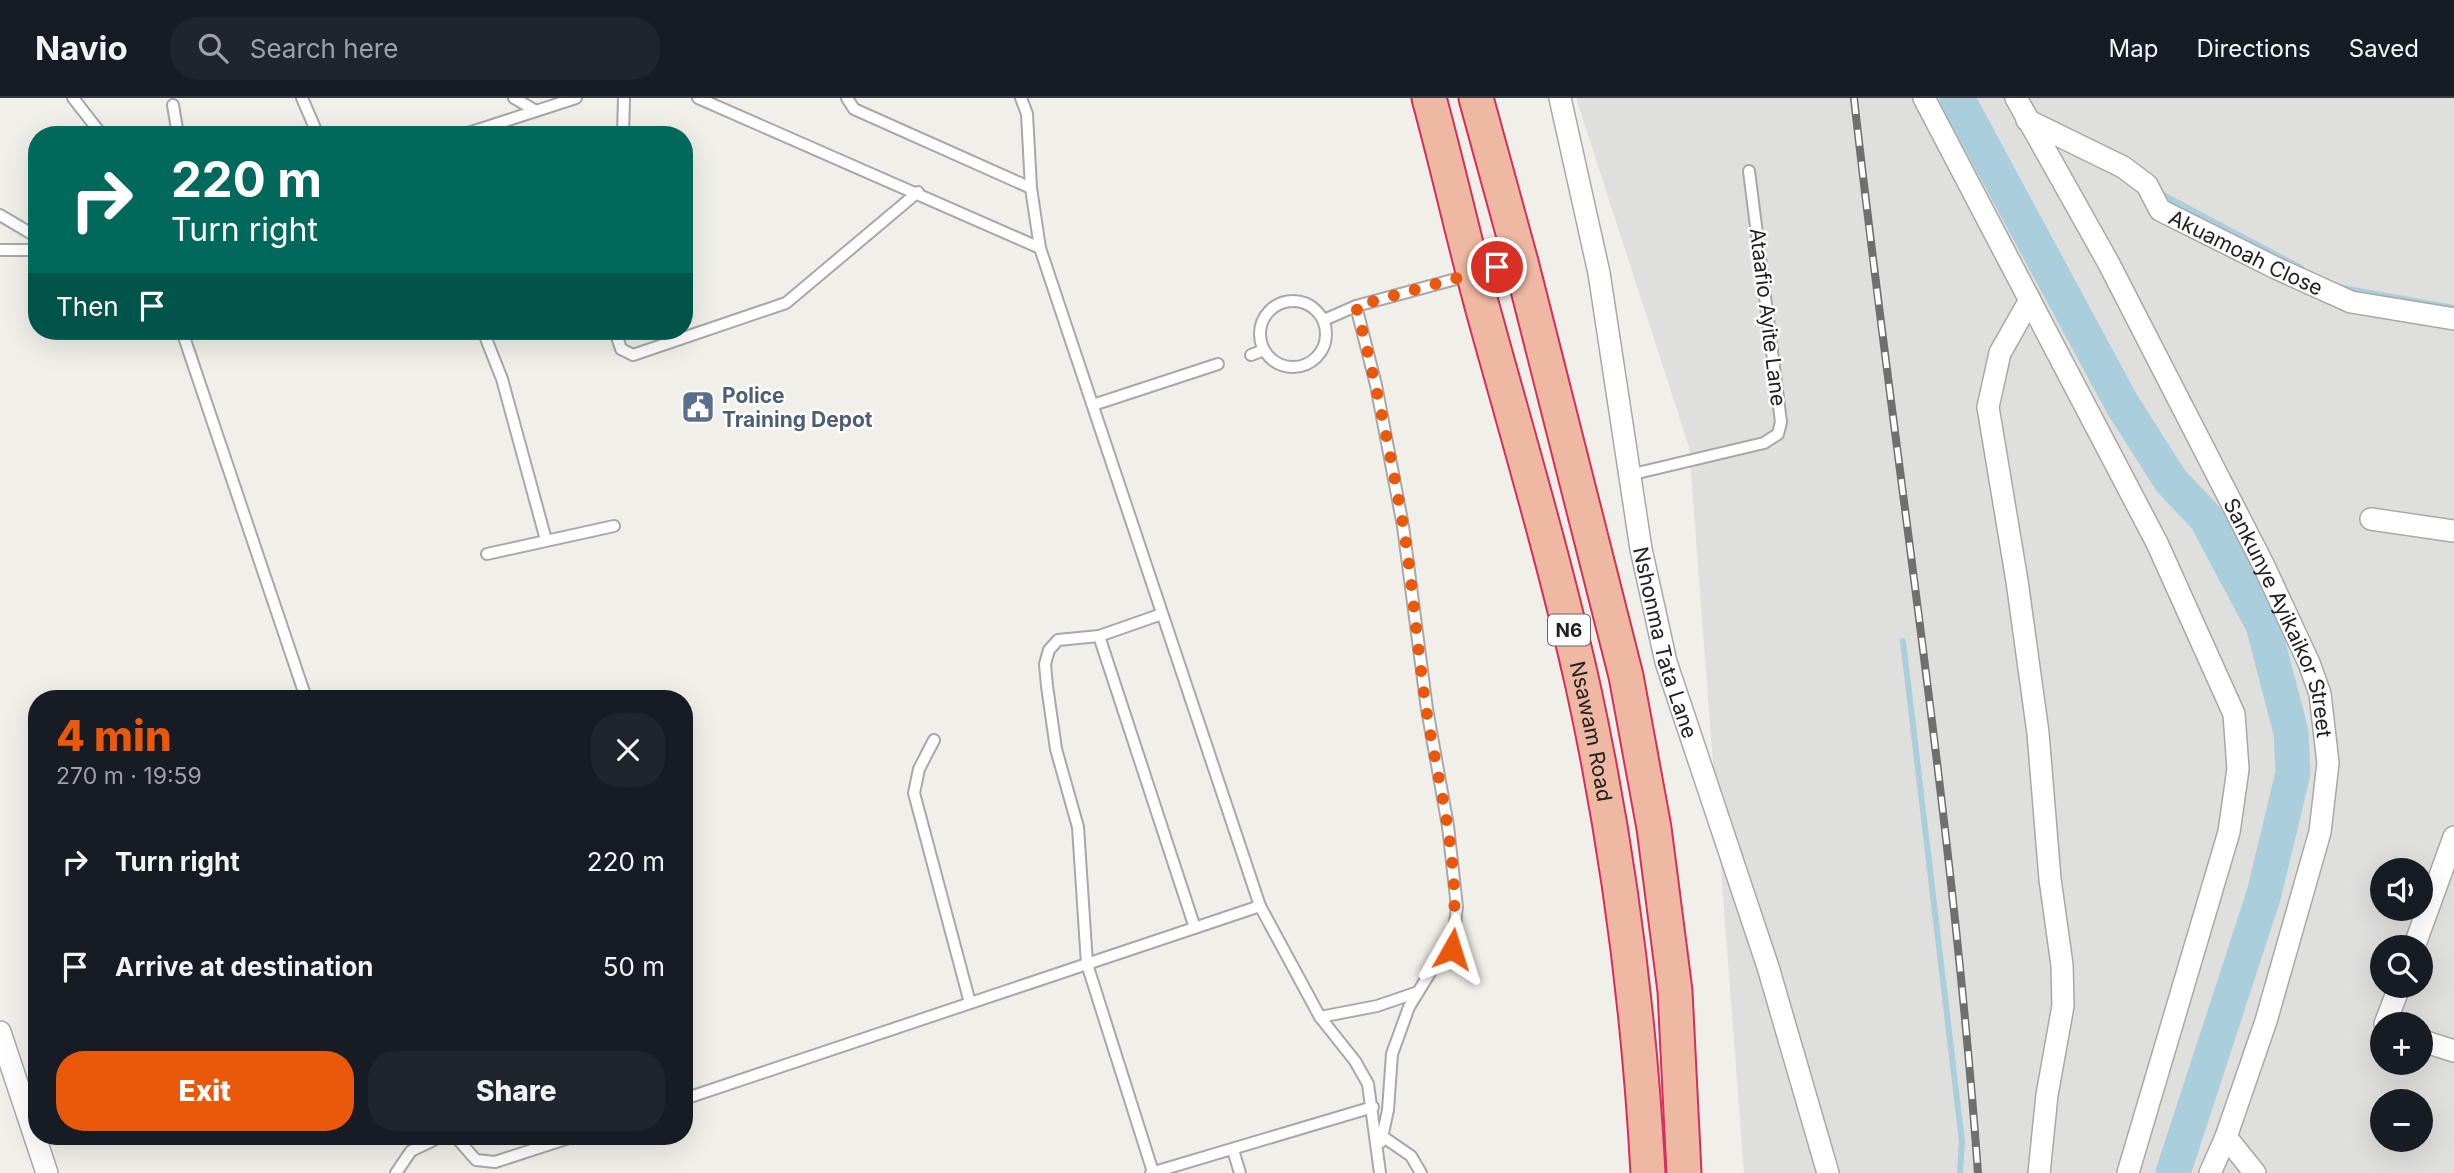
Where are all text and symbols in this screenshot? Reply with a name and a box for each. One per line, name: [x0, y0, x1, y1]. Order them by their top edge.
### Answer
search box: [170, 17, 660, 80]
text: Navio: [35, 28, 128, 68]
icon: search: [194, 29, 232, 67]
text: Search here: [250, 33, 398, 64]
text: Map: [2109, 34, 2158, 63]
text: Directions: [2196, 34, 2311, 63]
text: Saved: [2349, 34, 2419, 63]
text: 220 m: [171, 150, 322, 209]
icon: right: [56, 154, 147, 245]
street label: Akuamoah Close: [2165, 204, 2327, 300]
text: Turn right: [171, 210, 318, 249]
street label: Ataafio Ayite Lane: [1745, 227, 1791, 407]
pin: [1467, 237, 1527, 297]
icon: arrive: [1478, 248, 1516, 286]
icon: arrive: [133, 287, 171, 325]
text: Then: [56, 291, 119, 322]
place label: Police Training Depot: [722, 383, 873, 432]
public building icon: Police Training Depot: [679, 388, 717, 426]
street label: Sankunye Ayikaikor Street: [2219, 494, 2337, 739]
street label: Nshonma Tata Lane: [1628, 544, 1703, 741]
road number: N6: [1548, 614, 1590, 646]
street label: Nsawam Road: [1565, 659, 1618, 803]
text: 4 min: [56, 710, 172, 761]
button: close: [591, 713, 665, 787]
text: 270 m · 19:59: [56, 762, 202, 790]
icon: right: [56, 843, 94, 881]
text: Turn right: [115, 846, 240, 877]
text: 220 m: [587, 846, 665, 877]
map controls: [2370, 858, 2433, 1152]
button: sound: [2370, 858, 2433, 921]
position arrow: [1415, 912, 1489, 986]
button: search: [2370, 935, 2433, 998]
icon: arrive: [56, 948, 94, 986]
text: Arrive at destination: [115, 951, 374, 982]
text: 50 m: [603, 951, 665, 982]
button: +: [2370, 1012, 2433, 1075]
button: Exit: [56, 1051, 354, 1131]
button: Share: [368, 1051, 665, 1131]
button: −: [2370, 1089, 2433, 1152]

